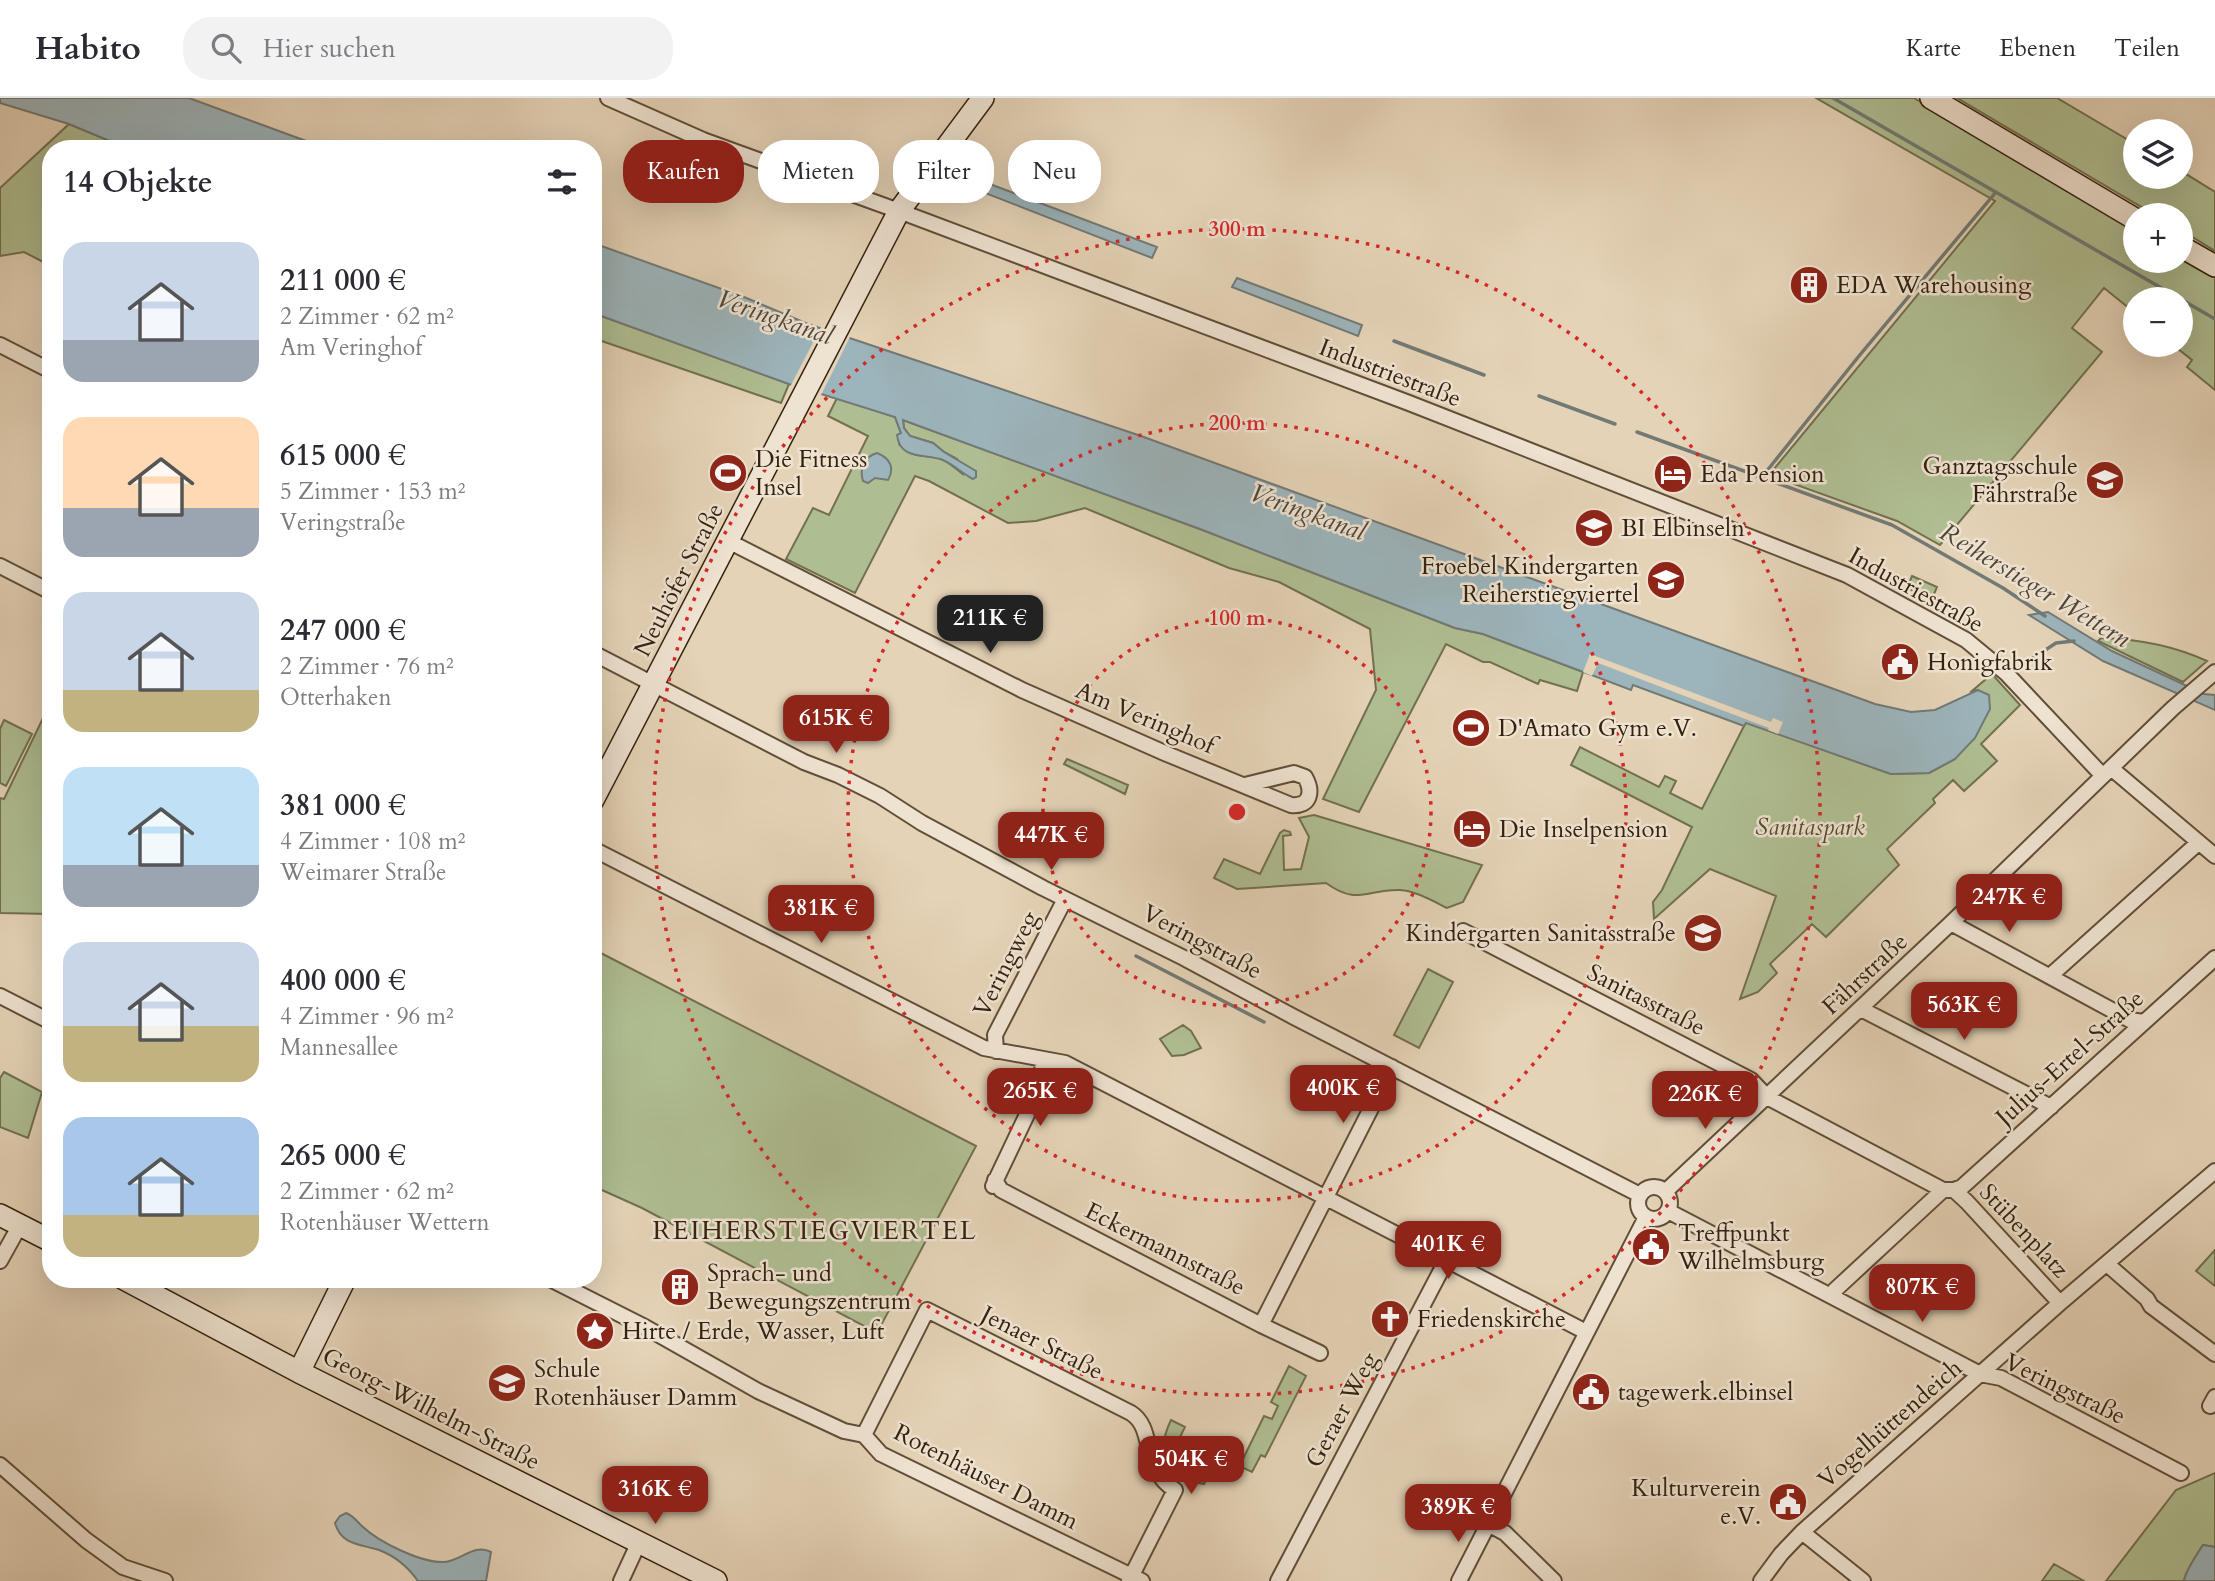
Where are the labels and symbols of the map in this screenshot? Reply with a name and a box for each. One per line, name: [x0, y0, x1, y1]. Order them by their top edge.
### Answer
text: 300 m: [1208, 215, 1266, 244]
building icon: EDA Warehousing: [1788, 264, 1830, 306]
place label: EDA Warehousing: [1836, 269, 2032, 302]
water label: Veringkanal: [712, 281, 839, 354]
street label: Industriestraße: [1314, 331, 1466, 415]
text: 200 m: [1208, 409, 1266, 438]
place label: Die Fitness Insel: [755, 443, 867, 504]
place label: Ganztagsschule Fährstraße: [1923, 450, 2078, 511]
sports icon: Die Fitness Insel: [707, 452, 749, 494]
hotel icon: Eda Pension: [1652, 453, 1694, 495]
place label: Eda Pension: [1700, 458, 1825, 491]
school or university icon: Ganztagsschule Fährstraße: [2084, 459, 2126, 501]
water label: Veringkanal: [1245, 475, 1372, 549]
street label: Neuhöfer Straße: [626, 498, 732, 662]
school or university icon: BI Elbinseln: [1573, 507, 1615, 549]
place label: BI Elbinseln: [1621, 512, 1745, 545]
water label: Reiherstieger Wettern: [1933, 514, 2137, 656]
street label: Industriestraße: [1843, 539, 1989, 641]
place label: Froebel Kindergarten Reiherstiegviertel: [1421, 550, 1639, 611]
school or university icon: Froebel Kindergarten Reiherstiegviertel: [1645, 559, 1687, 601]
pin: 211K €: [933, 596, 1047, 655]
text: 100 m: [1208, 604, 1266, 633]
public building icon: Honigfabrik: [1879, 641, 1921, 683]
place label: Honigfabrik: [1927, 646, 2053, 679]
street label: Am Veringhof: [1070, 674, 1223, 764]
pin: 615K €: [779, 696, 893, 755]
sports icon: D'Amato Gym e.V.: [1450, 707, 1492, 749]
place label: D'Amato Gym e.V.: [1498, 712, 1697, 745]
centre of rings: [1225, 800, 1249, 824]
hotel icon: Die Inselpension: [1451, 808, 1493, 850]
park label: Sanitaspark: [1755, 811, 1865, 844]
pin: 447K €: [994, 812, 1108, 872]
place label: Die Inselpension: [1499, 813, 1669, 846]
pin: 247K €: [1952, 874, 2066, 934]
pin: 381K €: [764, 886, 878, 945]
street label: Veringstraße: [1136, 897, 1268, 987]
street label: Veringweg: [965, 905, 1047, 1023]
school or university icon: Kindergarten Sanitasstraße: [1682, 912, 1724, 954]
place label: Kindergarten Sanitasstraße: [1405, 917, 1676, 950]
street label: Fährstraße: [1815, 926, 1915, 1022]
street label: Sanitasstraße: [1581, 956, 1711, 1044]
pin: 563K €: [1907, 982, 2021, 1042]
street label: Julius-Ertel-Straße: [1987, 983, 2151, 1135]
pin: 400K €: [1286, 1066, 1400, 1125]
pin: 265K €: [983, 1068, 1097, 1128]
pin: 226K €: [1648, 1072, 1762, 1131]
street label: Stübenplatz: [1972, 1177, 2076, 1286]
street label: Eckermannstraße: [1079, 1194, 1251, 1304]
district label: REIHERSTIEGVIERTEL: [652, 1213, 978, 1248]
place label: Treffpunkt Wilhelmsburg: [1677, 1217, 1825, 1278]
pin: 401K €: [1391, 1222, 1505, 1281]
public building icon: Treffpunkt Wilhelmsburg: [1630, 1226, 1672, 1268]
place label: Sprach- und Bewegungszentrum: [707, 1257, 912, 1318]
pin: 807K €: [1865, 1264, 1979, 1324]
building icon: Sprach- und Bewegungszentrum: [659, 1266, 701, 1308]
street label: Jenaer Straße: [973, 1297, 1109, 1388]
church icon: Friedenskirche: [1369, 1298, 1411, 1340]
place label: Friedenskirche: [1417, 1303, 1566, 1336]
place icon: Hirte / Erde, Wasser, Luft: [574, 1310, 616, 1352]
place label: Hirte / Erde, Wasser, Luft: [622, 1315, 885, 1348]
street label: Georg-Wilhelm-Straße: [316, 1340, 546, 1478]
street label: Veringstraße: [1999, 1345, 2131, 1433]
street label: Geraer Weg: [1298, 1346, 1386, 1473]
street label: Vogelhüttendeich: [1811, 1352, 1969, 1496]
place label: Schule Rotenhäuser Damm: [534, 1353, 738, 1414]
school or university icon: Schule Rotenhäuser Damm: [486, 1362, 528, 1404]
public building icon: tagewerk.elbinsel: [1570, 1371, 1612, 1413]
place label: tagewerk.elbinsel: [1618, 1376, 1793, 1409]
street label: Rotenhäuser Damm: [888, 1416, 1085, 1538]
pin: 504K €: [1134, 1436, 1248, 1496]
pin: 316K €: [598, 1466, 712, 1526]
place label: Kulturverein e.V.: [1631, 1472, 1761, 1533]
public building icon: Kulturverein e.V.: [1767, 1481, 1809, 1523]
pin: 389K €: [1401, 1484, 1515, 1544]

